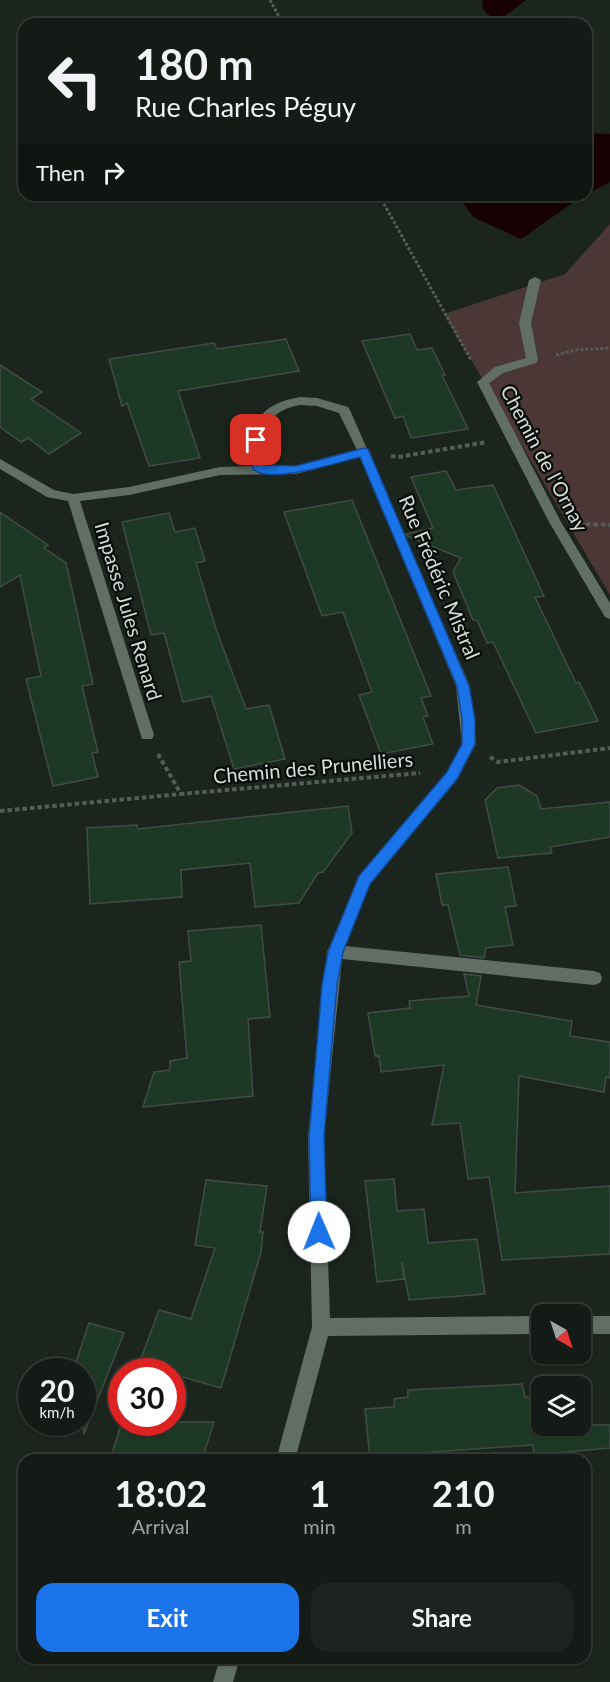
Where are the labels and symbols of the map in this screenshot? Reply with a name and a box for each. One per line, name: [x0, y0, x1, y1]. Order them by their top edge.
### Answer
street label: Chemin de l'Ornay: [496, 381, 594, 536]
pin: [230, 414, 281, 465]
street label: Rue Frédéric Mistral: [395, 491, 485, 663]
street label: Impasse Jules Renard: [90, 519, 168, 703]
street label: Chemin des Prunelliers: [212, 746, 414, 788]
position arrow: [287, 1200, 351, 1264]
north arrow: [531, 1304, 591, 1364]
speed limit sign: 30: [108, 1358, 186, 1436]

